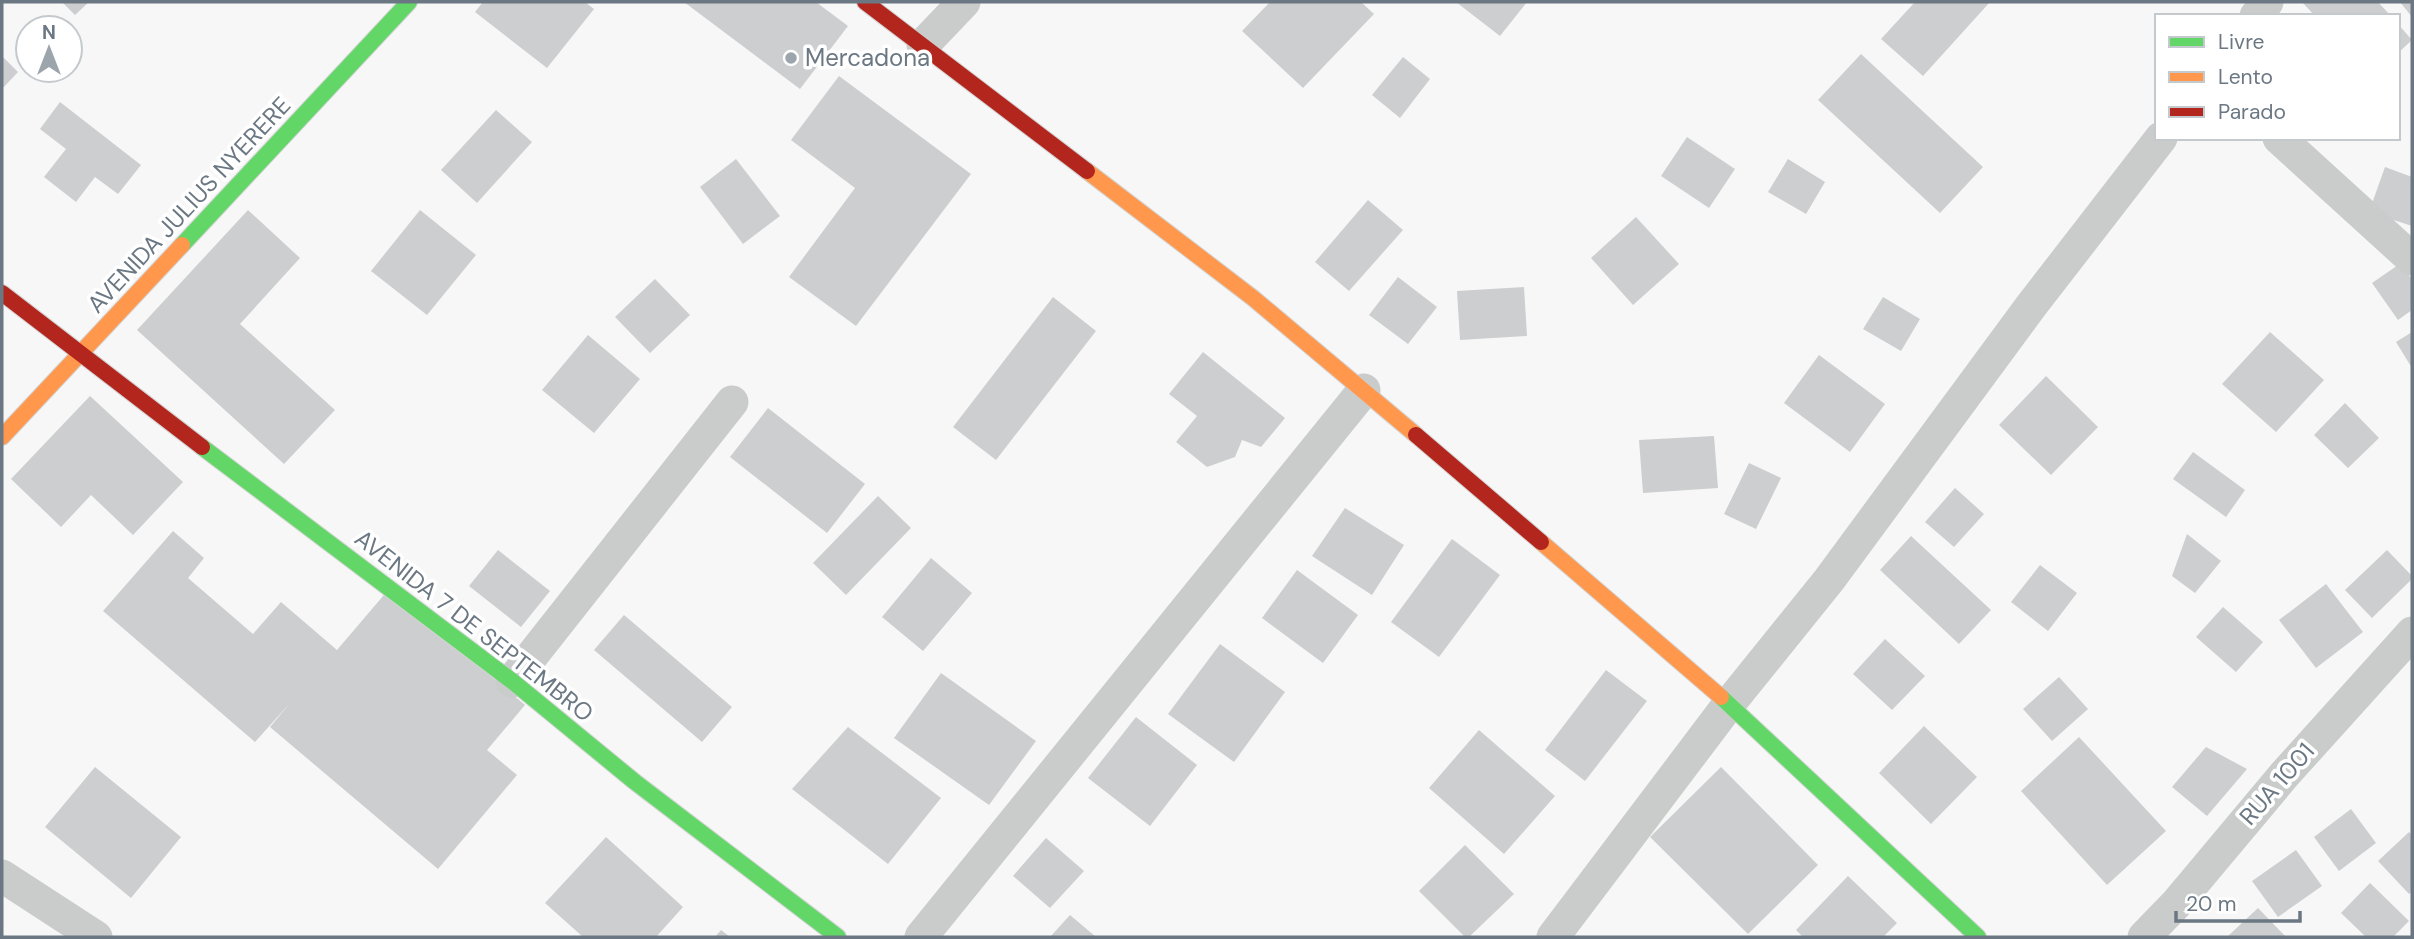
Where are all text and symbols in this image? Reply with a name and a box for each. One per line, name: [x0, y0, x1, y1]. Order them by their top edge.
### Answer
north arrow: [14, 14, 84, 84]
legend: [2155, 14, 2400, 140]
text: N: [42, 20, 56, 45]
text: Livre: [2218, 28, 2265, 56]
place label: Mercadona: [805, 42, 930, 73]
marker: Mercadona: [783, 50, 799, 66]
text: Lento: [2218, 63, 2273, 91]
street label: AVENIDA JULIUS NYERERE: [80, 90, 297, 319]
text: Parado: [2218, 98, 2286, 126]
street label: AVENIDA 7 DE SEPTEMBRO: [349, 523, 600, 729]
street label: RUA 1001: [2232, 736, 2321, 831]
scale bar: [2176, 880, 2300, 924]
text: 20 m: [2186, 890, 2237, 918]

